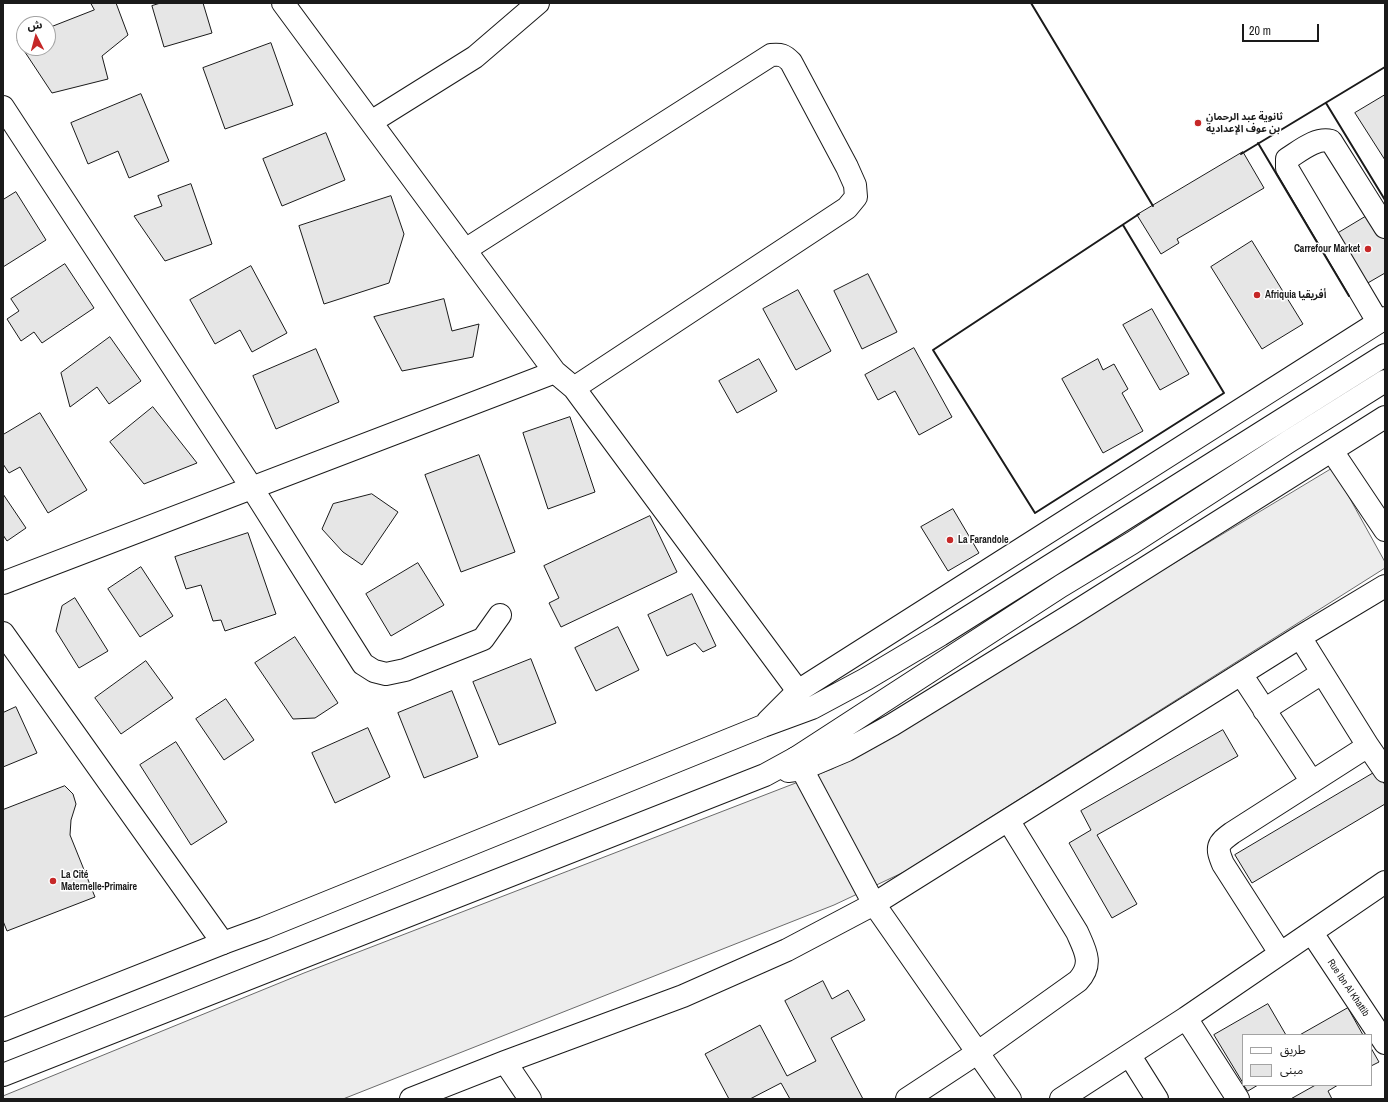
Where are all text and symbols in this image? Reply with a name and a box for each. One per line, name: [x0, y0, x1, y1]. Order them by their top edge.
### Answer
north arrow: [16, 16, 56, 56]
scale bar: [1244, 16, 1321, 42]
text: ش: [27, 17, 43, 33]
text: 20 m: [1249, 23, 1271, 39]
place label: ثانوية عبد الرحمان بن عوف الإعدادية: [1206, 111, 1283, 134]
marker: ثانوية عبد الرحمان بن عوف الإعدادية: [1193, 118, 1203, 128]
place label: Carrefour Market: [1294, 243, 1360, 255]
marker: Carrefour Market: [1363, 244, 1373, 254]
place label: Afriquia أفريقيا: [1265, 289, 1326, 301]
marker: Afriquia أفريقيا: [1252, 290, 1262, 300]
place label: La Farandole: [958, 534, 1009, 546]
marker: La Farandole: [945, 535, 955, 545]
place label: La Cité Maternelle-Primaire: [61, 869, 137, 892]
marker: La Cité Maternelle-Primaire: [48, 876, 58, 886]
street label: Rue Ibn Al Khattib: [1324, 957, 1372, 1019]
legend: [1242, 1034, 1372, 1086]
text: طريق: [1280, 1042, 1306, 1058]
text: مبنى: [1280, 1062, 1303, 1078]

